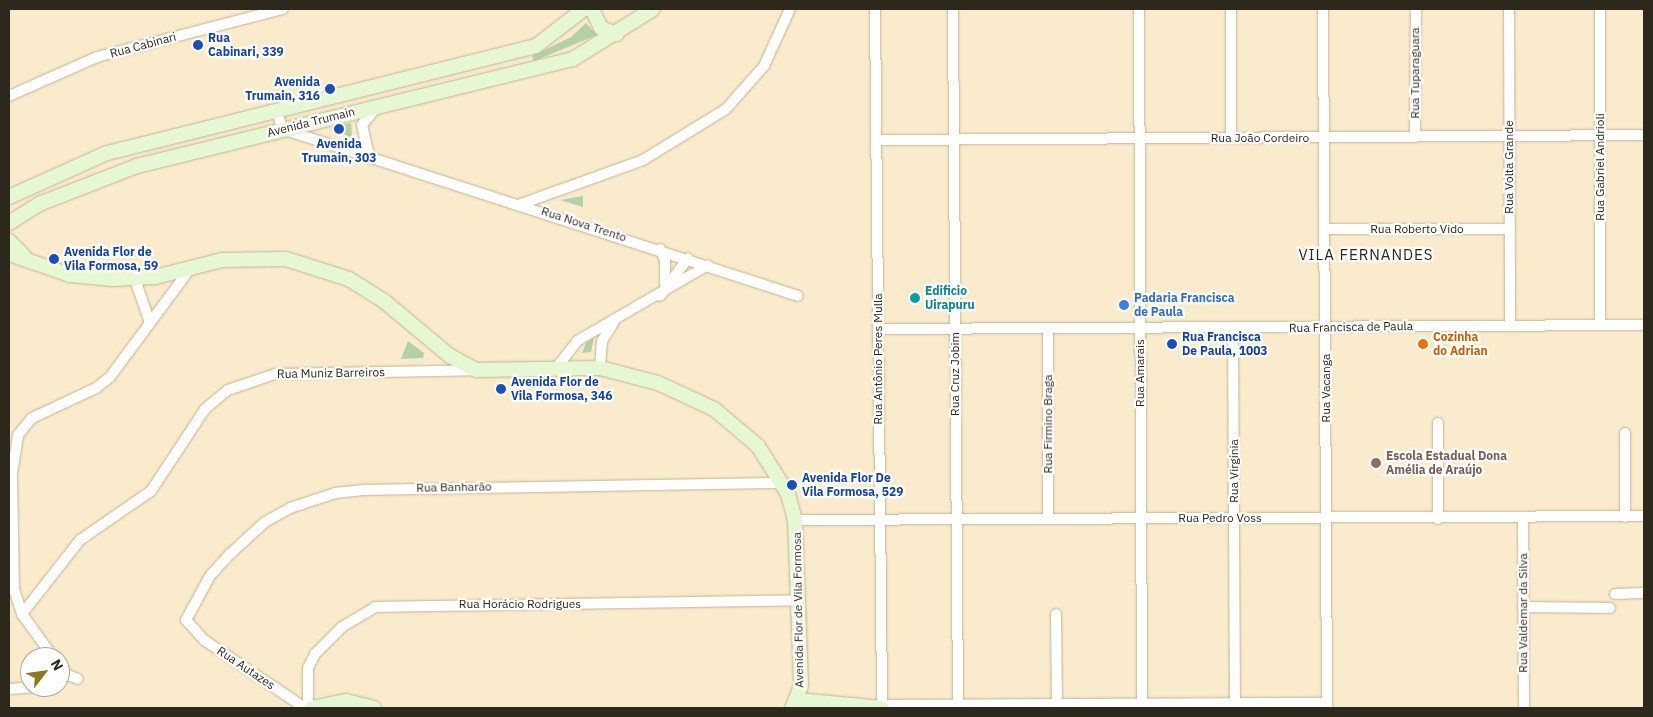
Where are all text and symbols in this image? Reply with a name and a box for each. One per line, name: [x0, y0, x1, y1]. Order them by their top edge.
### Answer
street label: Rua Tuparaguara: [1408, 27, 1422, 119]
street label: Rua Cabinari: [108, 29, 178, 61]
place label: Rua Cabinari, 339: [208, 31, 284, 59]
marker: Rua Cabinari, 339: [192, 39, 204, 51]
place label: Avenida Trumain, 316: [245, 75, 320, 103]
marker: Avenida Trumain, 316: [324, 83, 336, 95]
street label: Avenida Trumain: [266, 104, 356, 140]
street label: Rua Gabriel Andrioli: [1593, 113, 1607, 221]
street label: Rua Volta Grande: [1502, 120, 1516, 214]
marker: Avenida Trumain, 303: [333, 123, 345, 135]
street label: Rua João Cordeiro: [1211, 131, 1309, 145]
place label: Avenida Trumain, 303: [302, 137, 376, 165]
street label: Rua Nova Trento: [540, 203, 628, 245]
street label: Rua Roberto Vido: [1370, 222, 1464, 236]
place label: Avenida Flor de Vila Formosa, 59: [64, 245, 158, 273]
district label: VILA FERNANDES: [1297, 246, 1435, 264]
marker: Avenida Flor de Vila Formosa, 59: [48, 253, 60, 265]
place label: Edificio Uirapuru: [925, 284, 975, 312]
place label: Padaria Francisca de Paula: [1134, 291, 1235, 319]
marker: Edificio Uirapuru: [909, 292, 921, 304]
street label: Rua Antônio Peres Mulla: [871, 293, 885, 425]
marker: Padaria Francisca de Paula: [1118, 299, 1130, 311]
street label: Rua Francisca de Paula: [1289, 319, 1413, 335]
place label: Rua Francisca De Paula, 1003: [1182, 330, 1268, 358]
place label: Cozinha do Adrian: [1433, 330, 1488, 358]
street label: Rua Cruz Jobim: [948, 332, 962, 416]
marker: Rua Francisca De Paula, 1003: [1166, 338, 1178, 350]
marker: Cozinha do Adrian: [1417, 338, 1429, 350]
street label: Rua Amarais: [1133, 339, 1147, 407]
street label: Rua Vacanga: [1319, 353, 1333, 423]
street label: Rua Muniz Barreiros: [277, 365, 385, 381]
place label: Avenida Flor de Vila Formosa, 346: [511, 375, 612, 403]
street label: Rua Firmino Braga: [1041, 375, 1055, 473]
marker: Avenida Flor de Vila Formosa, 346: [495, 383, 507, 395]
street label: Rua Virgínia: [1227, 439, 1241, 503]
place label: Escola Estadual Dona Amélia de Araújo: [1386, 449, 1507, 477]
marker: Escola Estadual Dona Amélia de Araújo: [1370, 457, 1382, 469]
place label: Avenida Flor De Vila Formosa, 529: [802, 471, 903, 499]
street label: Rua Banharão: [416, 479, 492, 495]
marker: Avenida Flor De Vila Formosa, 529: [786, 479, 798, 491]
street label: Rua Pedro Voss: [1178, 511, 1262, 525]
street label: Avenida Flor de Vila Formosa: [789, 532, 807, 688]
street label: Rua Valdemar da Silva: [1516, 553, 1530, 673]
street label: Rua Horácio Rodrigues: [459, 597, 581, 611]
street label: Rua Autazes: [214, 643, 278, 693]
north arrow: [20, 647, 70, 697]
text: N: [47, 656, 67, 674]

